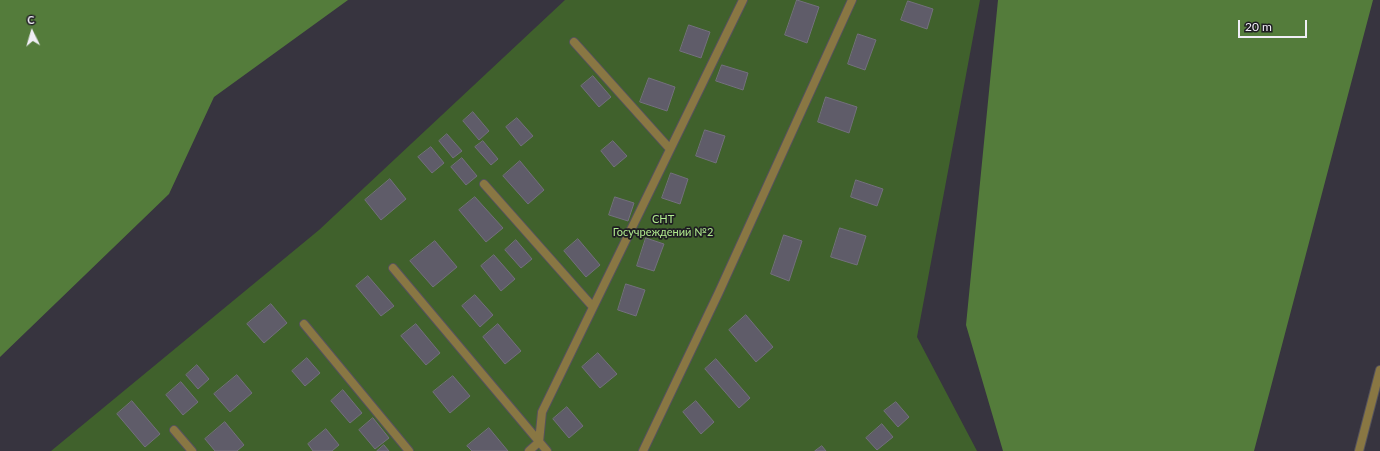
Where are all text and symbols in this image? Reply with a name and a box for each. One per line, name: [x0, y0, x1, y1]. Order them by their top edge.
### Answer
north arrow: [12, 12, 52, 52]
scale bar: [1240, 12, 1309, 38]
text: С: [27, 13, 35, 26]
text: 20 m: [1245, 19, 1272, 34]
park label: СНТ Госучреждений №2: [613, 212, 713, 238]

